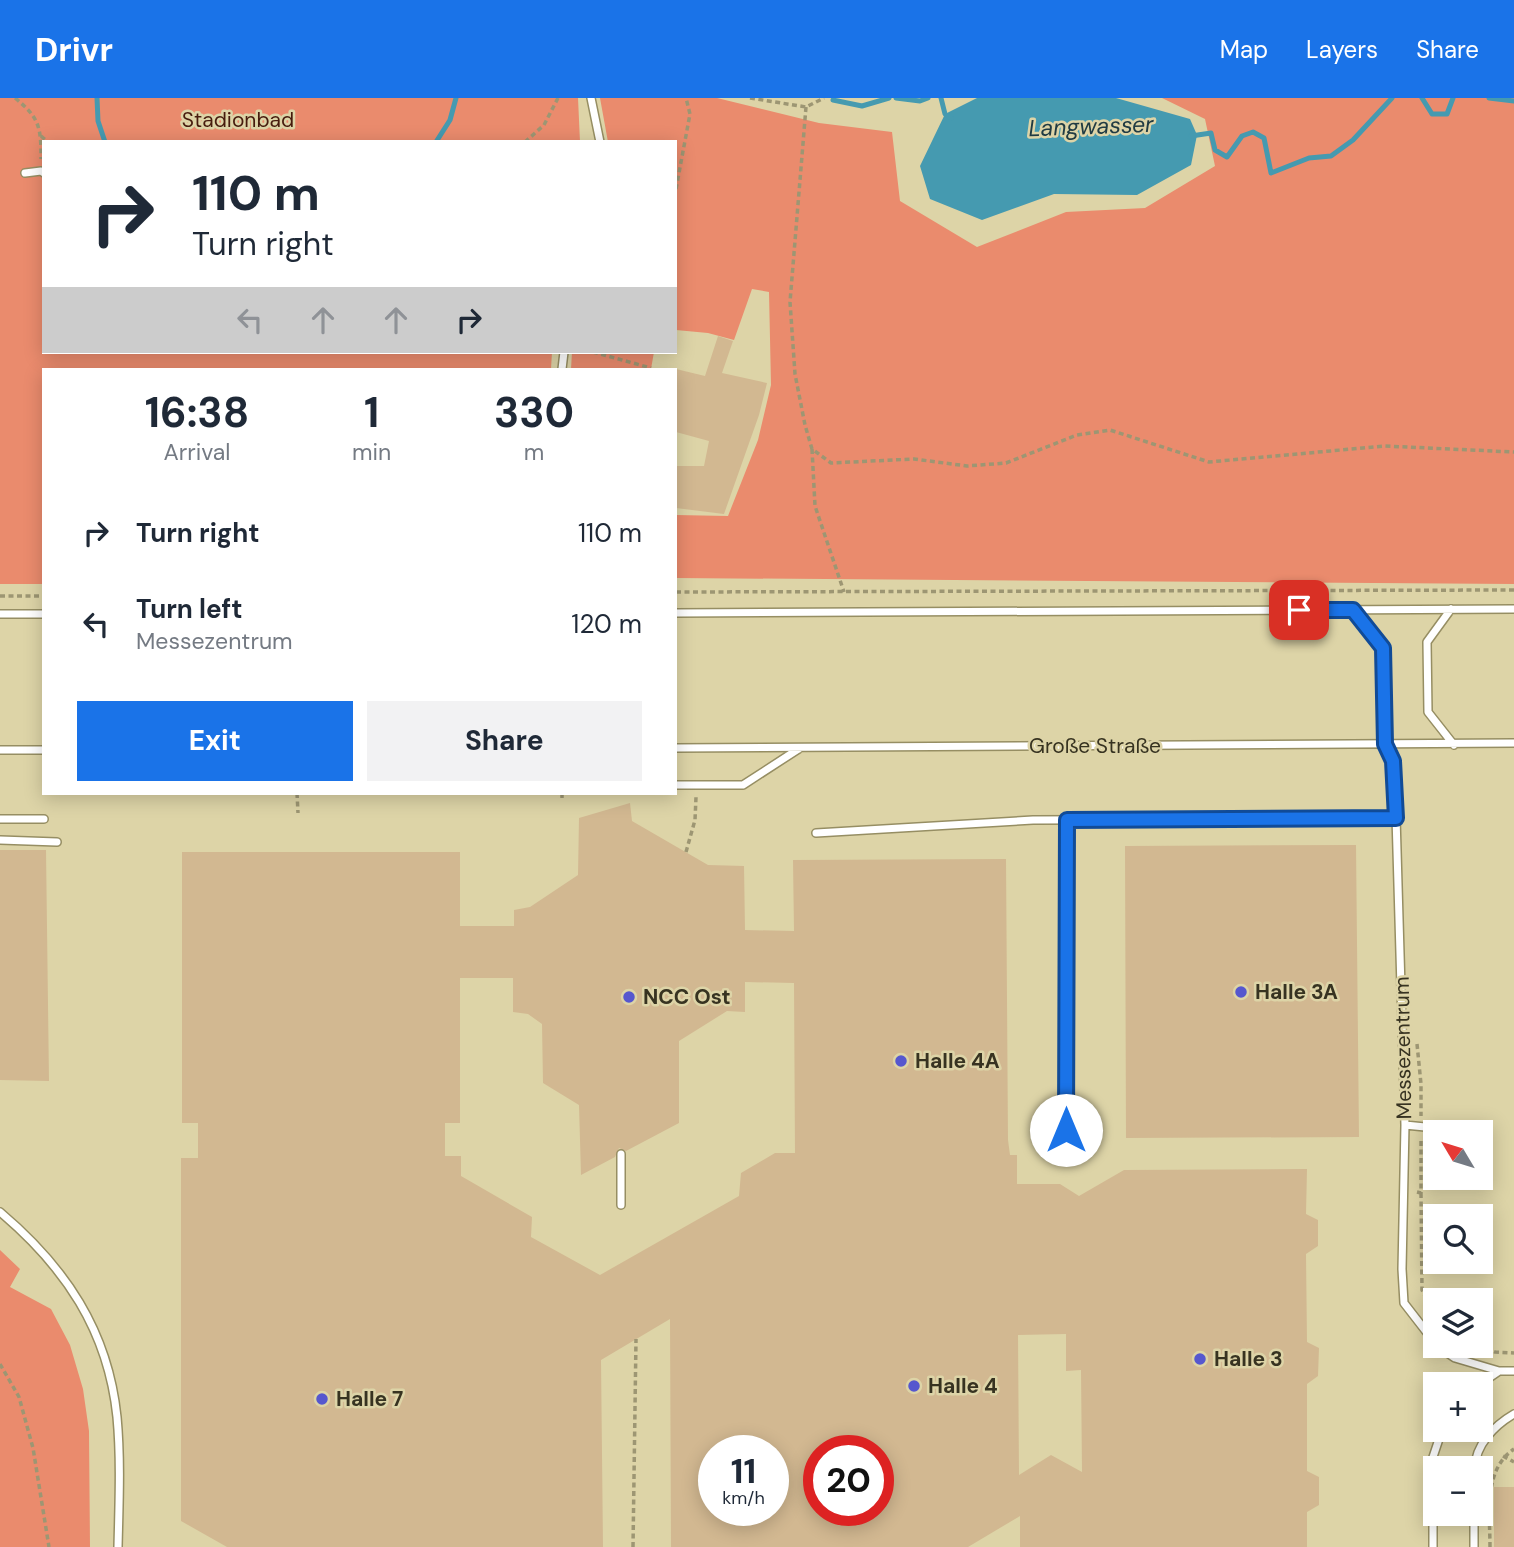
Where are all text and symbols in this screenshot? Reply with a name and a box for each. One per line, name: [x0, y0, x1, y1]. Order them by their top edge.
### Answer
text: Drivr: [35, 28, 113, 71]
text: Map: [1220, 34, 1268, 65]
text: Layers: [1306, 34, 1378, 65]
text: Share: [1416, 34, 1479, 65]
park label: Stadionbad: [182, 106, 294, 134]
water label: Langwasser: [1028, 109, 1156, 143]
text: 110 m: [192, 161, 320, 225]
icon: right: [77, 168, 168, 259]
text: Turn right: [192, 223, 334, 265]
icon: left: [231, 301, 269, 339]
icon: ahead: [304, 301, 342, 339]
icon: ahead: [377, 301, 415, 339]
icon: right: [450, 301, 488, 339]
text: 16:38: [145, 385, 249, 440]
text: 1: [364, 385, 379, 440]
text: 330: [494, 385, 574, 440]
text: Arrival: [164, 437, 231, 467]
text: min: [352, 437, 391, 467]
text: m: [524, 437, 544, 467]
icon: right: [77, 514, 115, 552]
text: Turn right: [136, 516, 260, 550]
text: 110 m: [578, 516, 642, 550]
pin: [1269, 580, 1329, 640]
icon: arrive: [1280, 591, 1318, 629]
text: Turn left: [136, 592, 243, 626]
icon: left: [77, 605, 115, 643]
text: 120 m: [571, 607, 642, 641]
text: Messezentrum: [136, 626, 293, 656]
button: Exit: [77, 701, 353, 781]
button: Share: [367, 701, 642, 781]
street label: Große Straße: [1029, 732, 1161, 760]
street label: Messezentrum: [1388, 976, 1418, 1120]
place label: Halle 3A: [1255, 978, 1338, 1006]
place label: NCC Ost: [643, 983, 731, 1011]
marker: Halle 3A: [1233, 984, 1249, 1000]
marker: NCC Ost: [621, 989, 637, 1005]
place label: Halle 4A: [915, 1047, 1000, 1075]
marker: Halle 4A: [893, 1053, 909, 1069]
position arrow: [1029, 1093, 1103, 1167]
north arrow: [1423, 1120, 1493, 1190]
map controls: [1423, 1120, 1493, 1526]
button: search: [1423, 1204, 1493, 1274]
button: layers: [1423, 1288, 1493, 1358]
place label: Halle 3: [1214, 1345, 1283, 1373]
marker: Halle 3: [1192, 1351, 1208, 1367]
place label: Halle 4: [928, 1372, 998, 1400]
button: +: [1423, 1372, 1493, 1442]
marker: Halle 4: [906, 1378, 922, 1394]
place label: Halle 7: [336, 1385, 403, 1413]
marker: Halle 7: [314, 1391, 330, 1407]
speed limit sign: 20: [803, 1435, 894, 1526]
text: 11: [731, 1448, 756, 1494]
button: −: [1423, 1456, 1493, 1526]
text: km/h: [722, 1486, 765, 1510]

